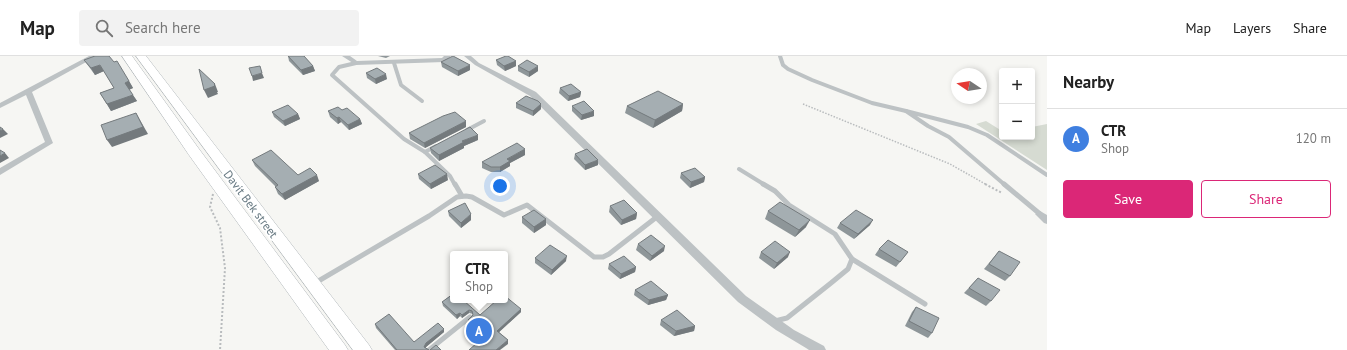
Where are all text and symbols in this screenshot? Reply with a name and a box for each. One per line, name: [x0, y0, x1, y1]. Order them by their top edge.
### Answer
search box: [79, 10, 359, 46]
text: Map: [20, 16, 55, 40]
icon: search: [93, 17, 115, 39]
text: Search here: [125, 18, 201, 37]
text: Map: [1185, 19, 1211, 37]
text: Layers: [1233, 19, 1271, 37]
text: Share: [1293, 19, 1327, 37]
north arrow: [951, 68, 987, 104]
map controls: [999, 68, 1035, 140]
button: +: [999, 68, 1035, 104]
text: Nearby: [1063, 71, 1114, 93]
button: −: [999, 104, 1035, 140]
text: CTR: [1101, 121, 1126, 140]
text: A: [1072, 130, 1080, 147]
text: 120 m: [1296, 130, 1331, 147]
text: Shop: [1101, 140, 1129, 157]
street label: Davit Bek street: [221, 167, 281, 241]
your location: [490, 176, 510, 196]
button: Save: [1063, 180, 1193, 218]
button: Share: [1201, 180, 1331, 218]
popup: [450, 251, 508, 303]
text: CTR: [465, 259, 490, 278]
text: Shop: [465, 278, 493, 295]
pin: A: [466, 316, 492, 346]

